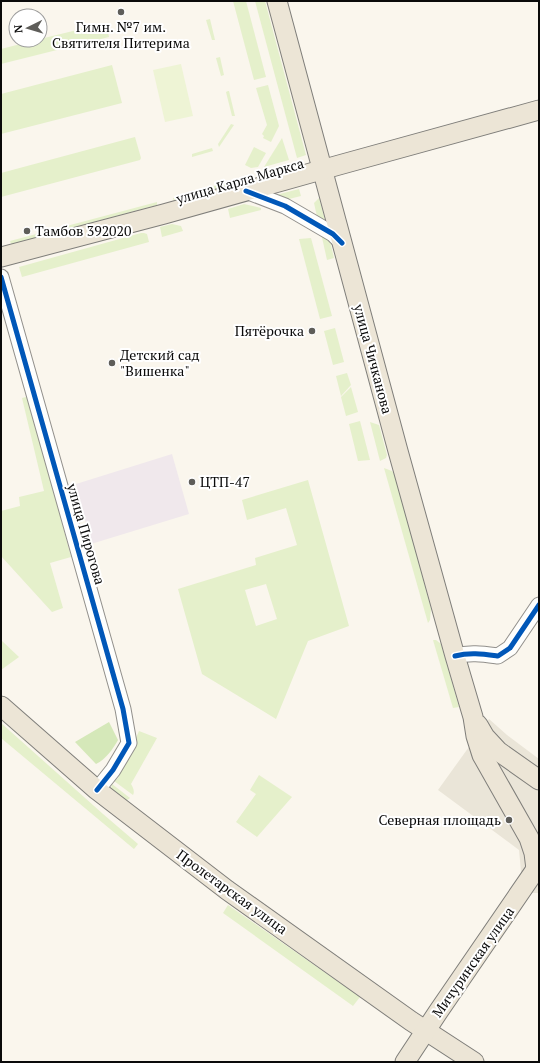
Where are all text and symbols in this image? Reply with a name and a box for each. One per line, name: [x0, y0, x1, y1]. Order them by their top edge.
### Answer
marker: Гимн. №7 им. Святителя Питерима: [116, 7, 126, 17]
north arrow: [8, 8, 48, 48]
place label: Гимн. №7 им. Святителя Питерима: [52, 17, 190, 52]
text: N: [11, 23, 25, 34]
street label: улица Карла Маркса: [173, 153, 306, 208]
place label: Тамбов 392020: [35, 221, 131, 240]
marker: Тамбов 392020: [22, 226, 32, 236]
street label: улица Чичканова: [349, 301, 397, 416]
place label: Пятёрочка: [235, 321, 304, 340]
marker: Пятёрочка: [307, 326, 317, 336]
place label: Детский сад "Вишенка": [120, 345, 200, 380]
marker: Детский сад "Вишенка": [107, 358, 117, 368]
place label: ЦТП-47: [200, 472, 250, 491]
marker: ЦТП-47: [187, 477, 197, 487]
street label: улица Пирогова: [63, 480, 110, 587]
place label: Северная площадь: [379, 810, 501, 829]
marker: Северная площадь: [504, 815, 514, 825]
street label: Пролетарская улица: [173, 845, 291, 938]
street label: Мичуринская улица: [427, 903, 518, 1021]

